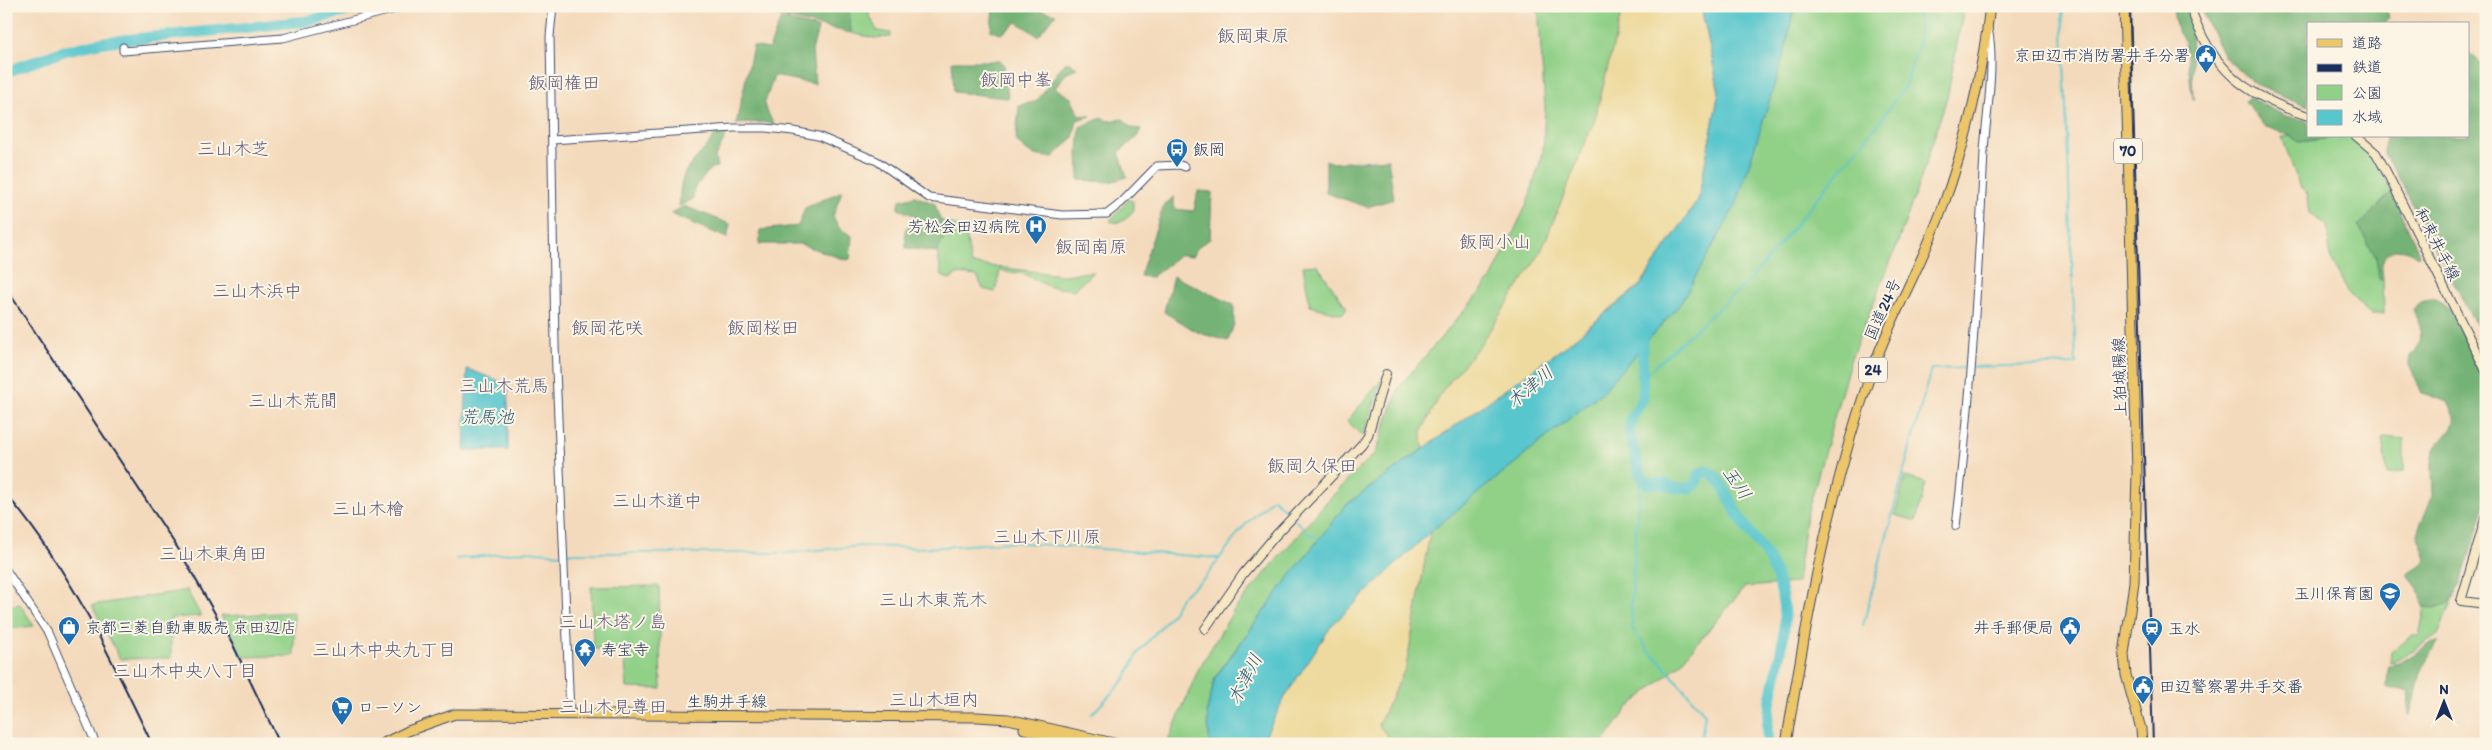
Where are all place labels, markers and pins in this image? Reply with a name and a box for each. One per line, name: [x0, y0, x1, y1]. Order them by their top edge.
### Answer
public building icon: 京田辺市消防署井手分署: [2194, 43, 2218, 74]
place label: 京田辺市消防署井手分署: [2014, 46, 2190, 65]
bus stop icon: 飯岡: [1165, 137, 1189, 168]
place label: 飯岡: [1193, 140, 1225, 159]
hospital icon: 芳松会田辺病院: [1024, 214, 1048, 245]
place label: 芳松会田辺病院: [908, 217, 1020, 236]
school or university icon: 玉川保育園: [2378, 581, 2402, 612]
place label: 玉川保育園: [2294, 584, 2374, 603]
shop icon: 京都三菱自動車販売 京田辺店: [57, 615, 81, 646]
public building icon: 井手郵便局: [2058, 615, 2082, 646]
station icon: 玉水: [2140, 616, 2164, 647]
place label: 京都三菱自動車販売 京田辺店: [85, 618, 297, 637]
place label: 井手郵便局: [1974, 618, 2054, 637]
place label: 玉水: [2168, 619, 2200, 638]
temple icon: 寿宝寺: [573, 637, 597, 668]
place label: 寿宝寺: [601, 640, 649, 659]
public building icon: 田辺警察署井手交番: [2131, 674, 2155, 705]
place label: 田辺警察署井手交番: [2159, 677, 2303, 696]
supermarket icon: ローソン: [330, 695, 354, 726]
place label: ローソン: [358, 698, 422, 717]

